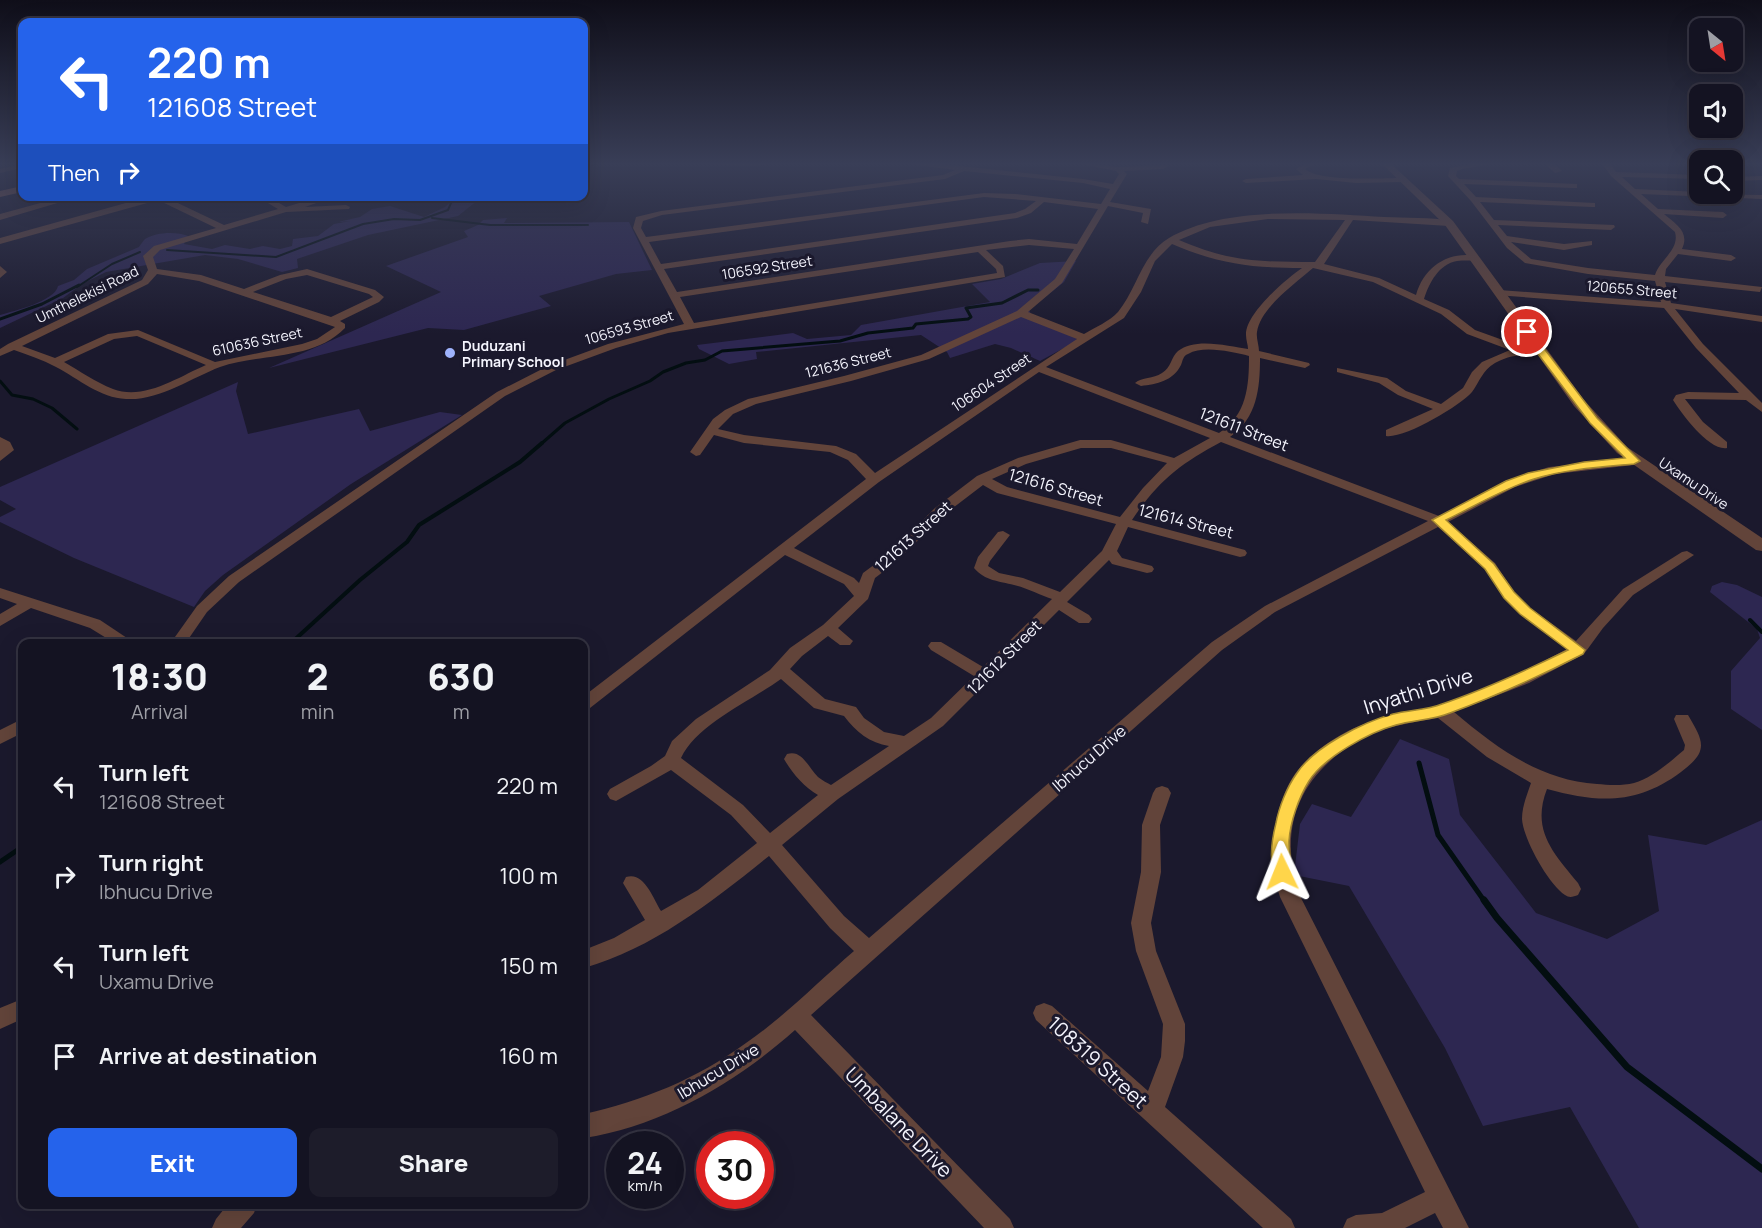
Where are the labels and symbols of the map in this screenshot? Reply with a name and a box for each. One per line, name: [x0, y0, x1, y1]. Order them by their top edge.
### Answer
north arrow: [1689, 18, 1743, 72]
street label: 106592 Street: [720, 250, 814, 284]
street label: Umthelekisi Road: [32, 261, 142, 327]
street label: 120655 Street: [1586, 276, 1678, 302]
street label: 106593 Street: [583, 305, 676, 349]
pin: [1501, 306, 1552, 357]
street label: 610636 Street: [210, 322, 304, 360]
place label: Duduzani Primary School: [462, 336, 564, 371]
street label: 121636 Street: [803, 342, 893, 382]
marker: Duduzani Primary School: [443, 346, 457, 360]
street label: 106604 Street: [948, 348, 1035, 416]
street label: 121611 Street: [1196, 402, 1292, 456]
street label: Uxamu Drive: [1655, 453, 1733, 513]
street label: 121616 Street: [1006, 463, 1106, 511]
street label: 121613 Street: [870, 496, 956, 576]
street label: 121614 Street: [1136, 499, 1236, 543]
street label: 121612 Street: [962, 615, 1046, 699]
street label: Inyathi Drive: [1360, 662, 1476, 720]
street label: Ibhucu Drive: [1047, 720, 1131, 796]
position arrow: [1250, 840, 1314, 904]
street label: 108319 Street: [1042, 1010, 1154, 1114]
street label: Ibhucu Drive: [673, 1038, 763, 1104]
street label: Umbalane Drive: [839, 1061, 959, 1183]
speed limit sign: 30: [696, 1131, 774, 1209]

